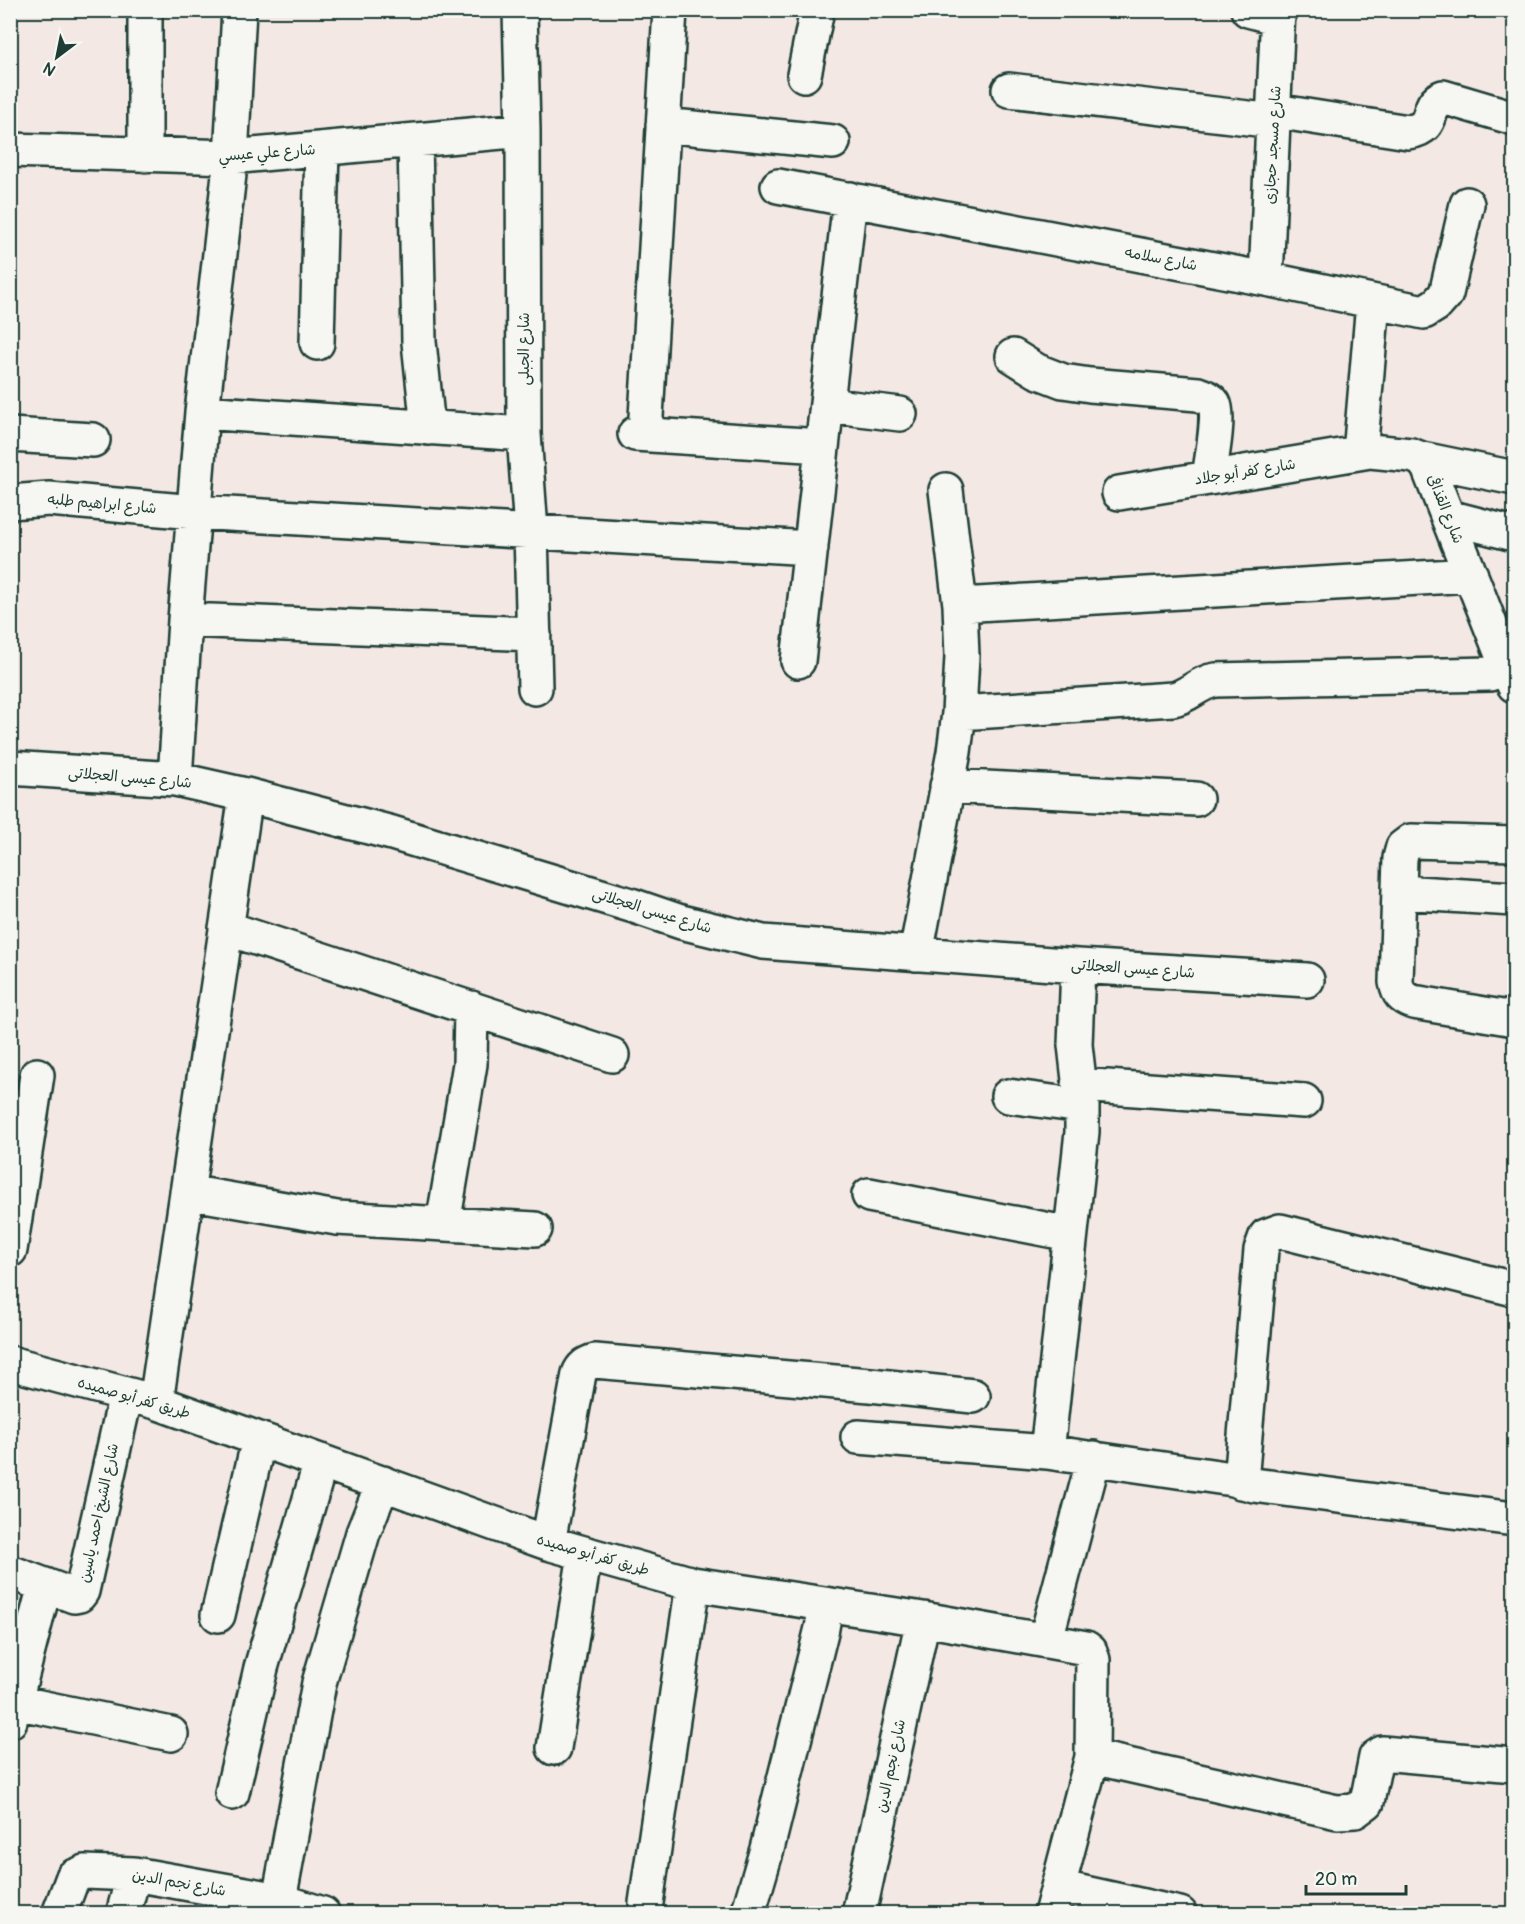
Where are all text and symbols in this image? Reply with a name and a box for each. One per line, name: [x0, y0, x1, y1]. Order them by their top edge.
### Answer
north arrow: [27, 27, 87, 87]
text: N: [40, 57, 59, 80]
street label: شارع مسجد حجازى: [1260, 85, 1286, 205]
street label: شارع علي عيسي: [218, 140, 316, 169]
street label: شارع سلامه: [1123, 243, 1199, 275]
street label: شارع الجبلى: [515, 312, 534, 386]
street label: شارع كفر أبو جلاد: [1193, 455, 1297, 489]
street label: شارع القذافى: [1423, 471, 1468, 546]
street label: شارع ابراهيم طلبه: [47, 490, 157, 520]
street label: شارع عيسى العجلاتى: [67, 763, 193, 793]
street label: شارع عيسى العجلاتى: [590, 884, 714, 938]
street label: شارع عيسى العجلاتى: [1071, 955, 1195, 983]
street label: طريق كفر أبو صميده: [75, 1373, 193, 1423]
street label: شارع الشيخ احمد ياسين: [75, 1441, 123, 1585]
street label: طريق كفر أبو صميده: [534, 1530, 652, 1580]
street label: شارع نجم الدين: [872, 1718, 912, 1815]
scale bar: [1306, 1858, 1406, 1896]
street label: شارع نجم الدين: [130, 1865, 227, 1903]
text: 20 m: [1315, 1868, 1357, 1891]

